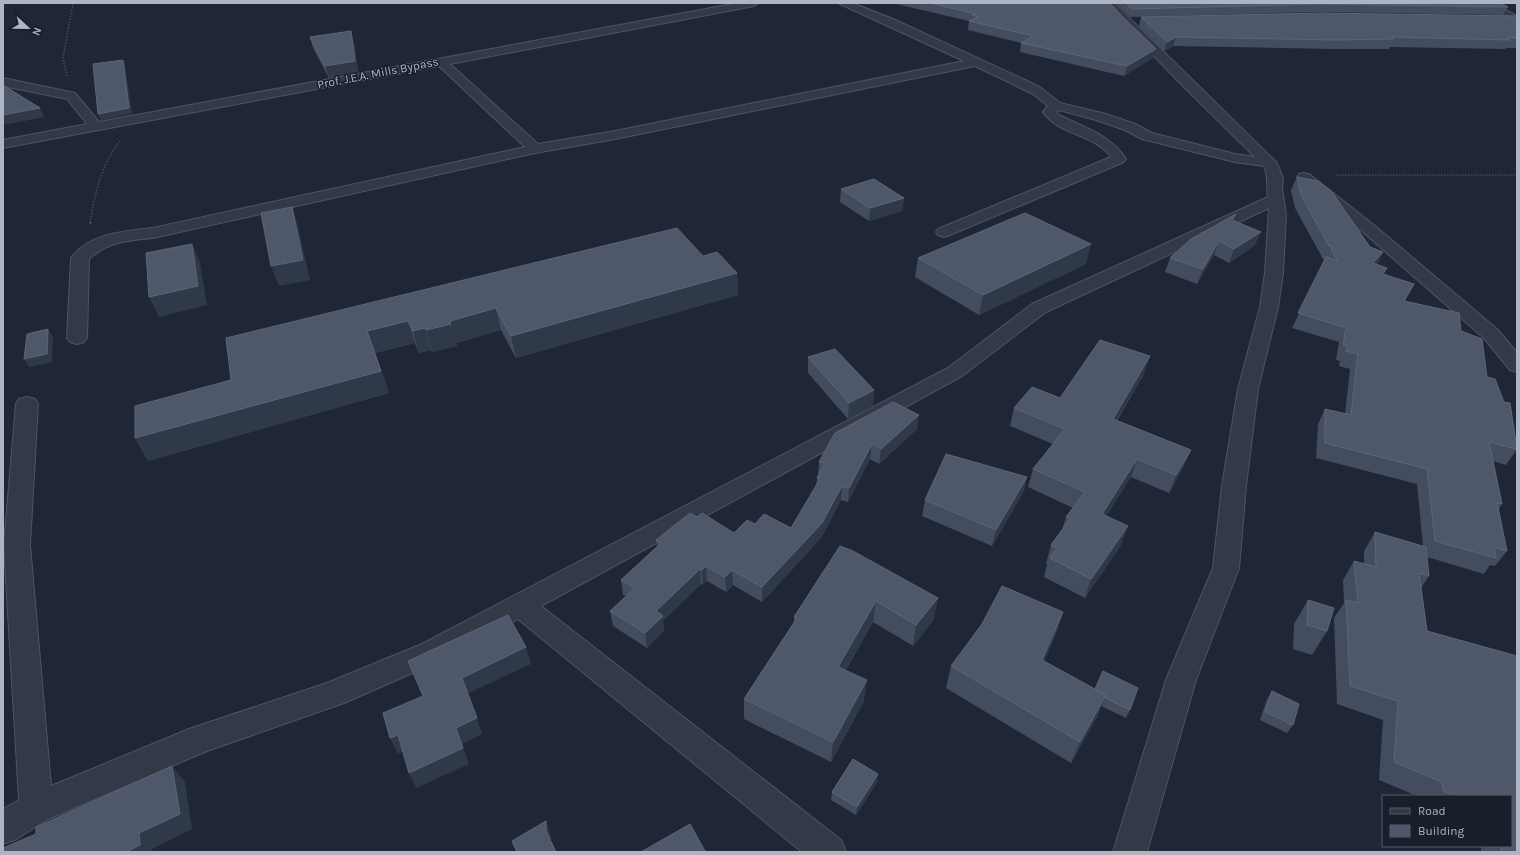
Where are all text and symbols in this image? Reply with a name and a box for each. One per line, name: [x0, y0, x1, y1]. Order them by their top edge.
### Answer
north arrow: [8, 8, 48, 48]
text: N: [29, 25, 44, 38]
street label: Prof. J.E.A. Mills Bypass: [316, 54, 440, 92]
legend: [1382, 795, 1512, 847]
text: Road: [1418, 804, 1446, 818]
text: Building: [1418, 824, 1465, 838]

